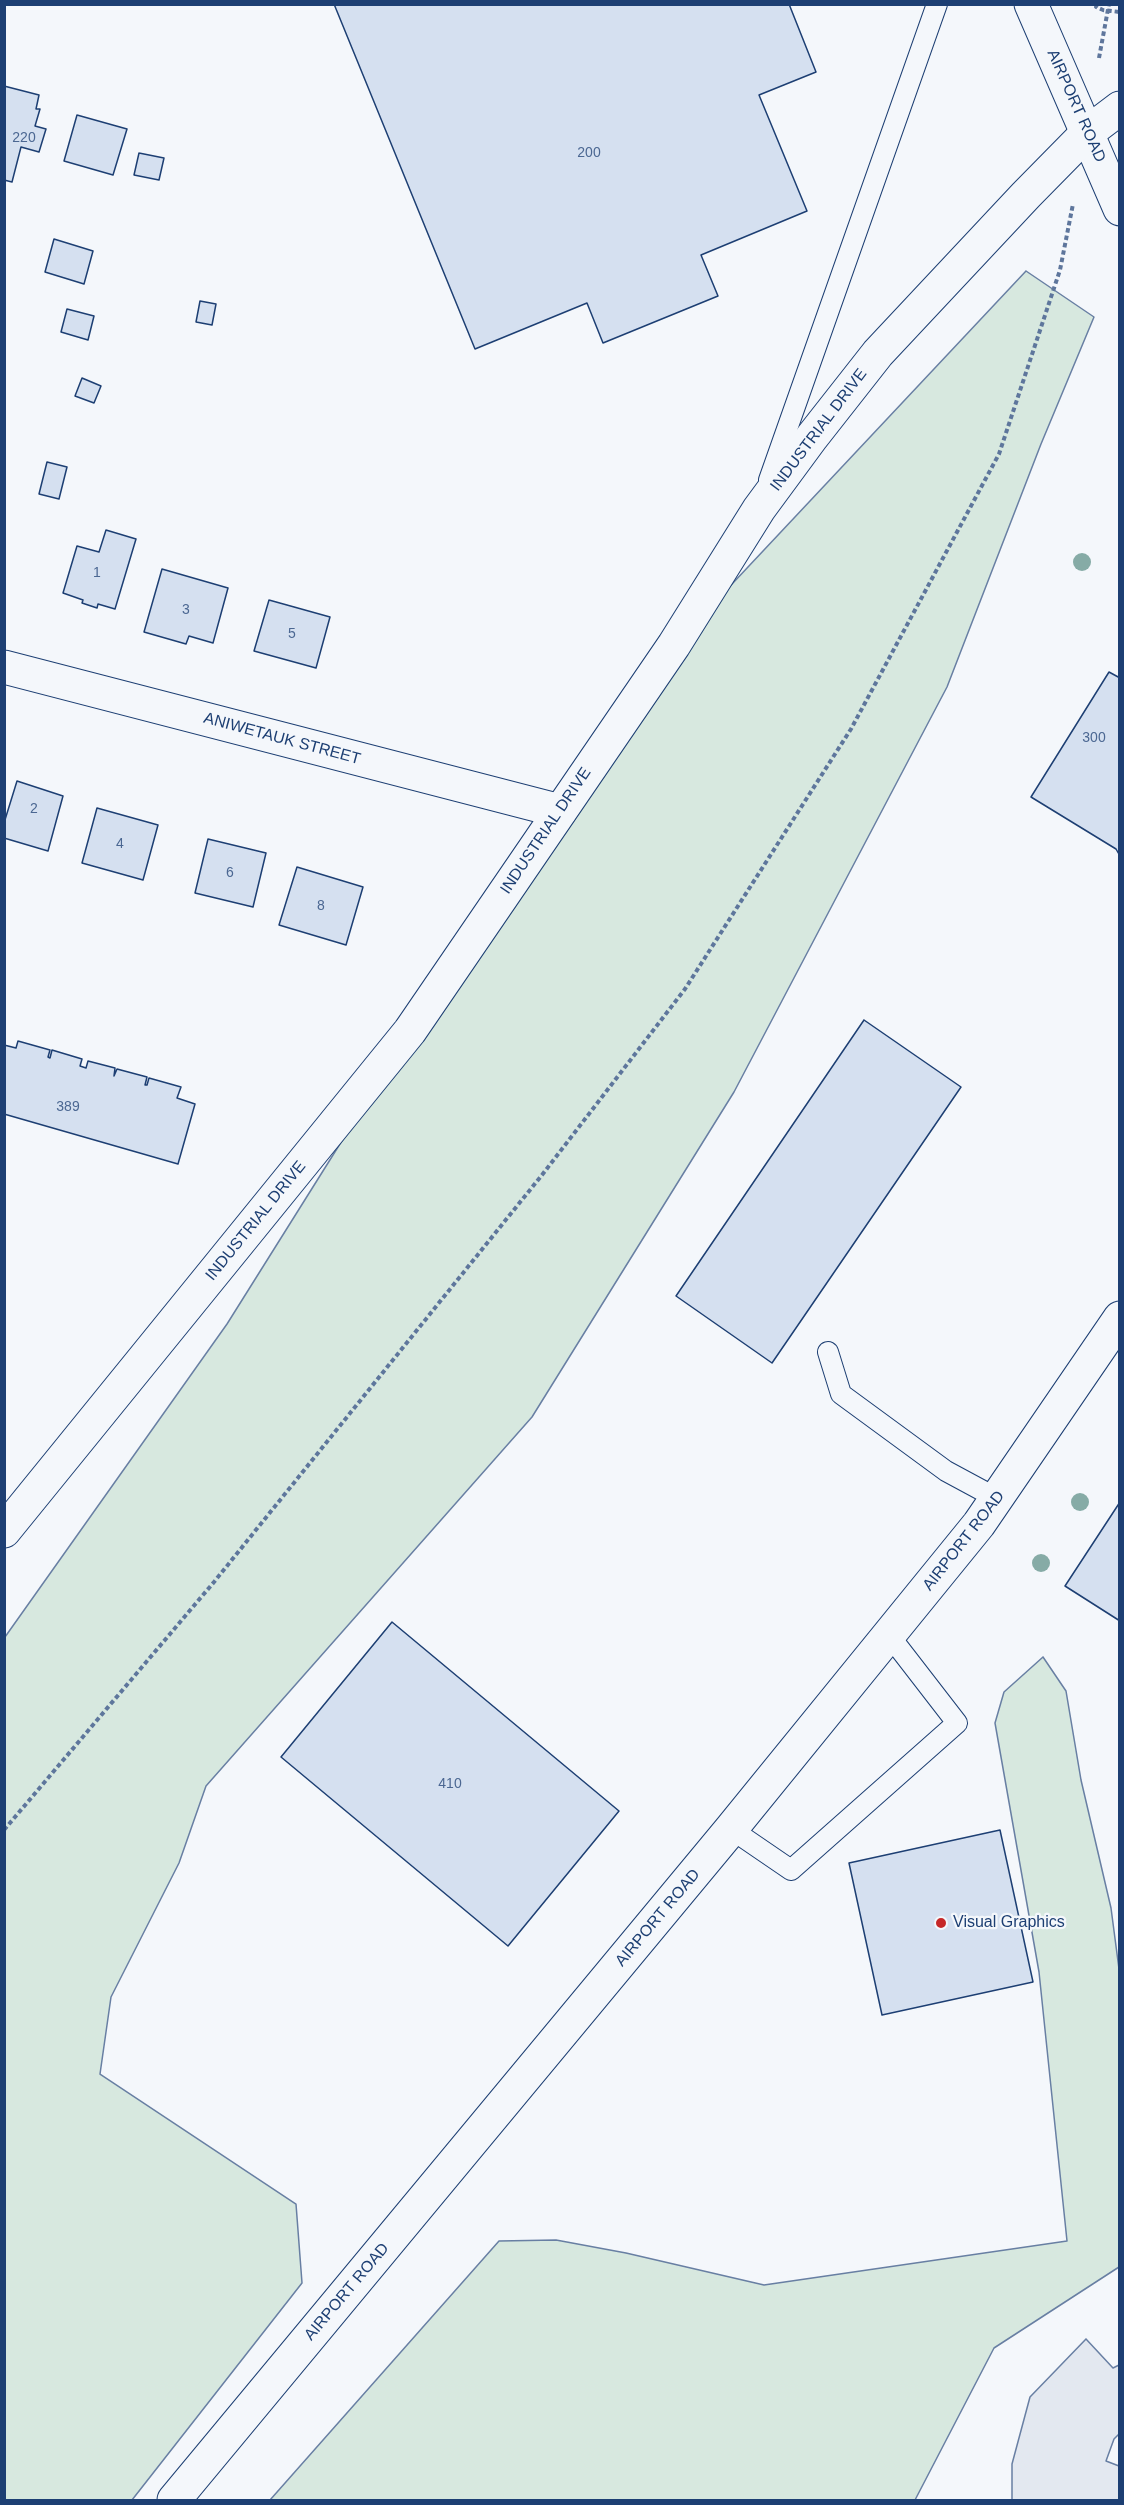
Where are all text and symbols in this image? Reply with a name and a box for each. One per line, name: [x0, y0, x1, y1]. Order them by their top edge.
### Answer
street label: AIRPORT ROAD: [1043, 47, 1109, 165]
house number: 220: [12, 130, 36, 146]
house number: 200: [577, 145, 601, 161]
street label: INDUSTRIAL DRIVE: [767, 365, 871, 495]
house number: 1: [93, 565, 101, 581]
house number: 3: [182, 602, 190, 618]
house number: 5: [288, 626, 296, 642]
street label: ANIWETAUK STREET: [202, 709, 362, 769]
house number: 300: [1082, 730, 1106, 746]
street label: INDUSTRIAL DRIVE: [497, 764, 595, 898]
house number: 2: [30, 801, 38, 817]
house number: 4: [116, 836, 124, 852]
house number: 6: [226, 865, 234, 881]
house number: 8: [317, 898, 325, 914]
house number: 389: [56, 1099, 80, 1115]
street label: INDUSTRIAL DRIVE: [202, 1157, 310, 1285]
street label: AIRPORT ROAD: [919, 1487, 1009, 1595]
house number: 410: [438, 1776, 462, 1792]
street label: AIRPORT ROAD: [612, 1865, 704, 1971]
place label: Visual Graphics: [953, 1913, 1065, 1933]
marker: Visual Graphics: [934, 1916, 948, 1930]
street label: AIRPORT ROAD: [301, 2239, 393, 2345]

